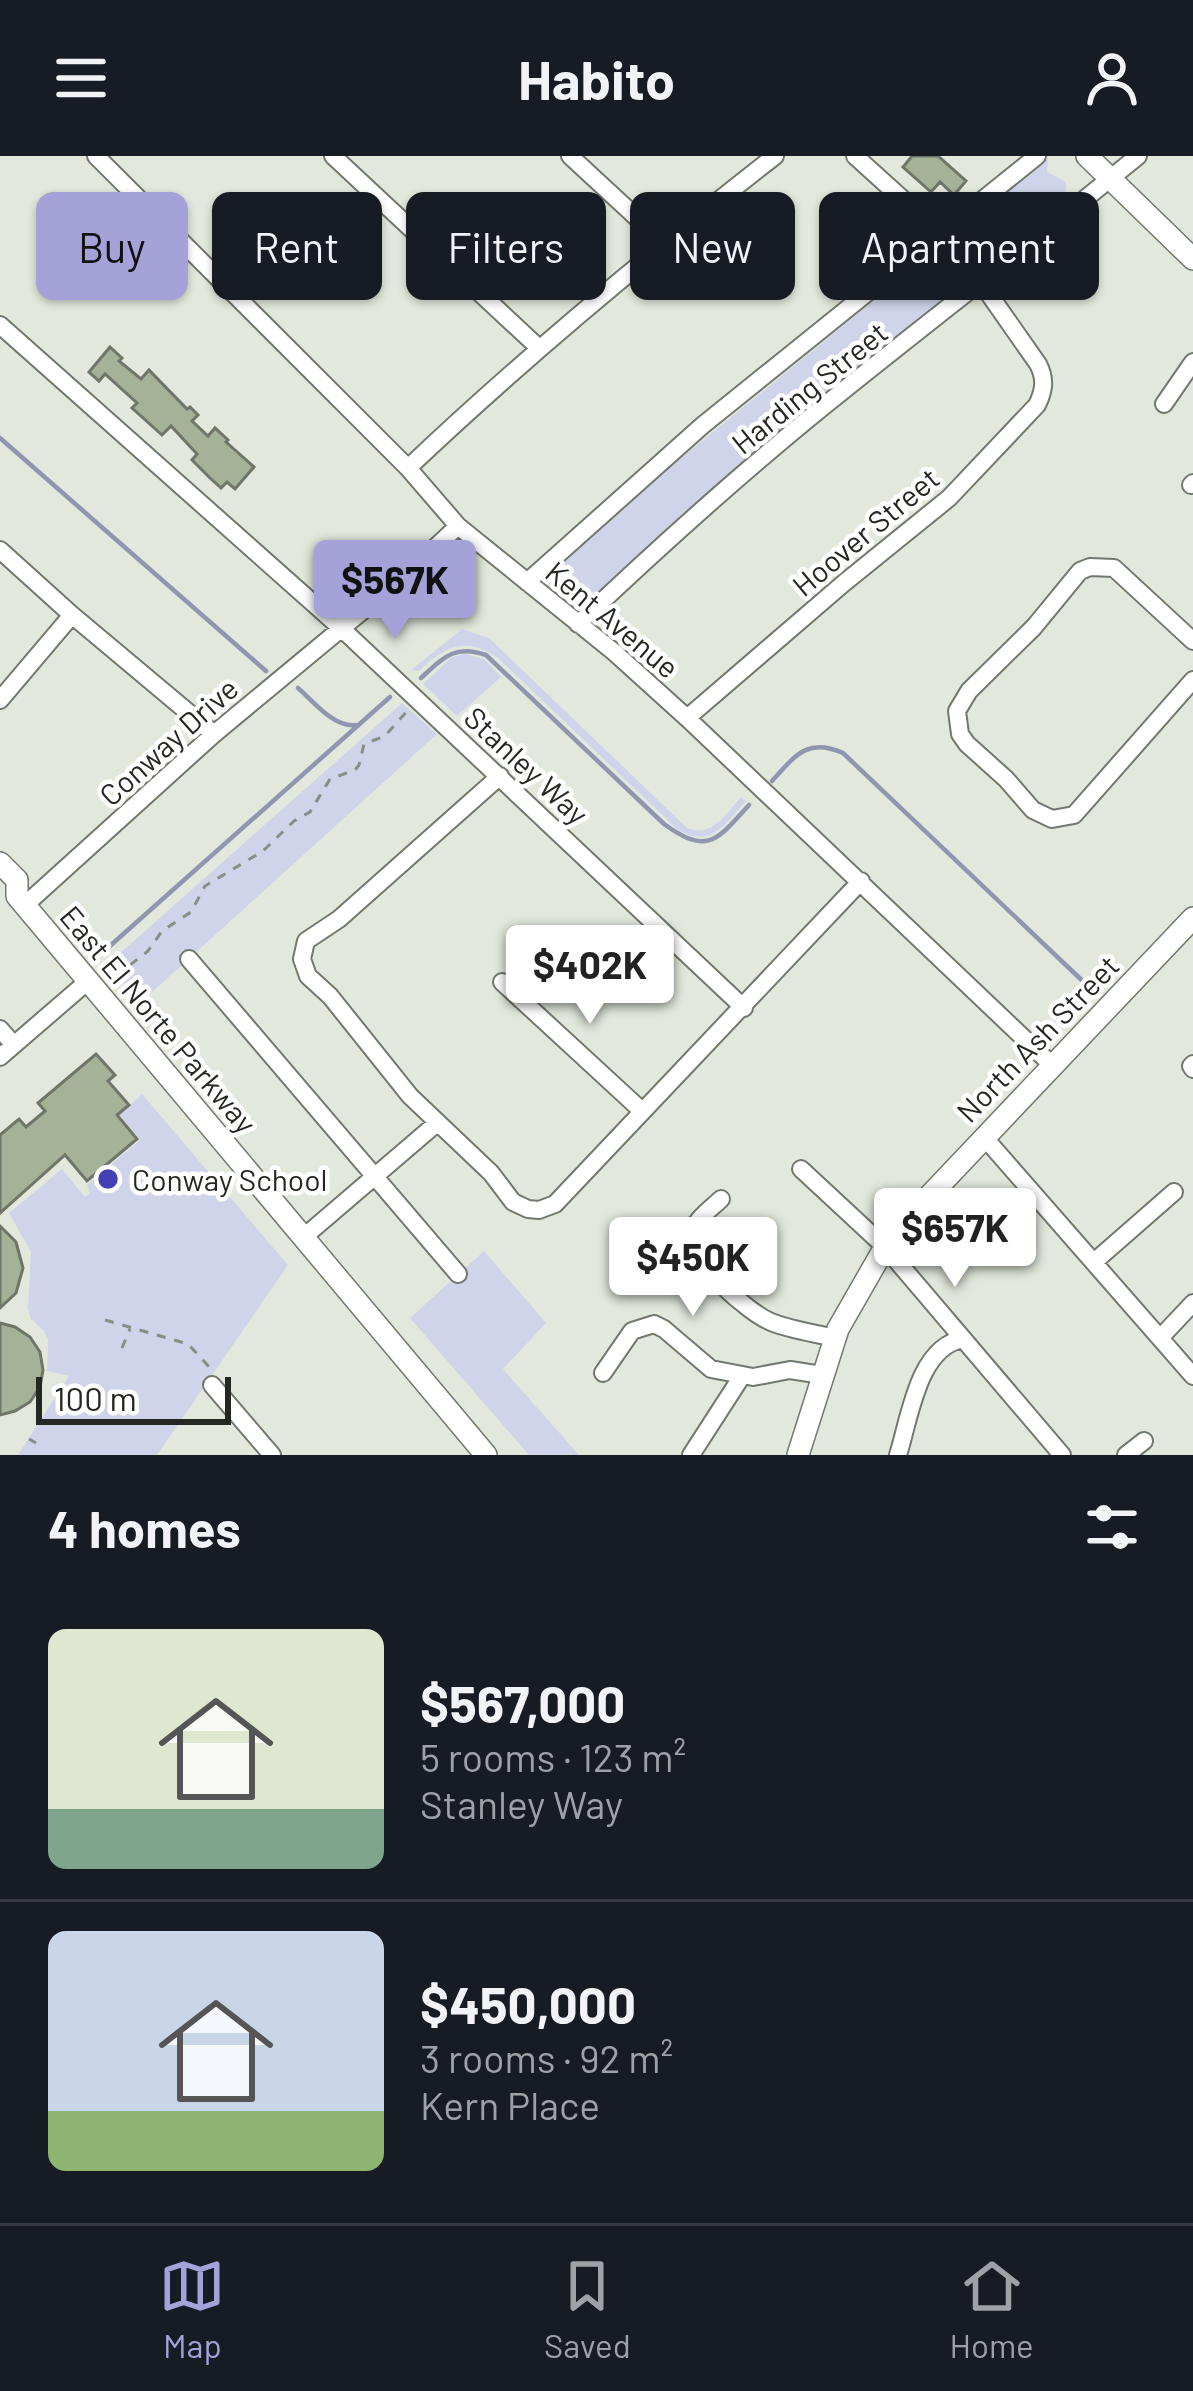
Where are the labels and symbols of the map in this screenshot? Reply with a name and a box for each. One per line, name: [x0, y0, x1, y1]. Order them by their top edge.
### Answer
street label: Harding Street: [724, 313, 894, 461]
street label: Hoover Street: [784, 459, 946, 603]
pin: $567K: [311, 540, 479, 642]
street label: Kent Avenue: [539, 553, 687, 685]
street label: Conway Drive: [91, 670, 245, 812]
street label: Stanley Way: [458, 699, 596, 832]
street label: East El Norte Parkway: [53, 898, 265, 1140]
pin: $402K: [506, 925, 674, 1027]
street label: North Ash Street: [948, 947, 1126, 1129]
place label: Conway School: [132, 1161, 327, 1197]
marker: Conway School: [95, 1166, 121, 1192]
pin: $657K: [871, 1188, 1039, 1290]
pin: $450K: [609, 1217, 777, 1319]
scale bar: [36, 1371, 231, 1424]

